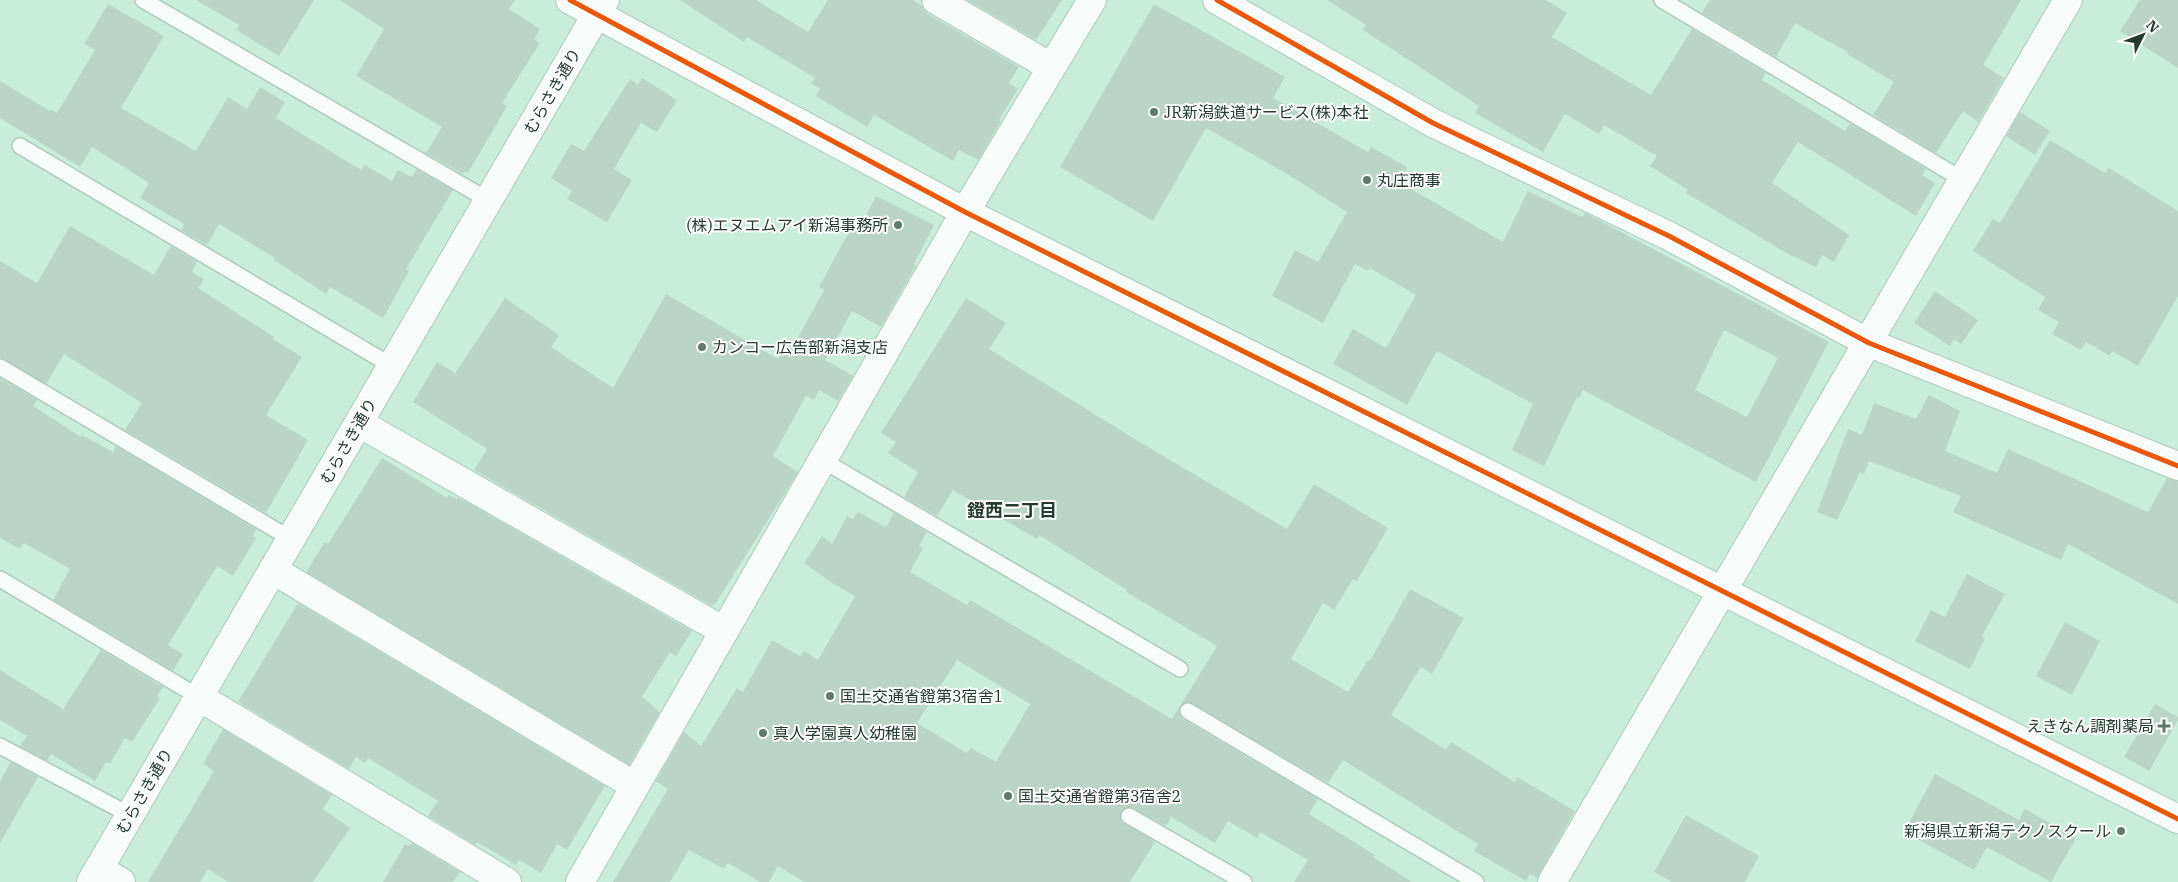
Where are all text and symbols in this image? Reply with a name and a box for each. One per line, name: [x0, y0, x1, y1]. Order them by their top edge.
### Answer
north arrow: [2118, 10, 2168, 60]
text: N: [2142, 16, 2163, 36]
street label: むらさき通り: [519, 44, 585, 138]
place label: JR新潟鉄道サービス(株)本社: [1164, 102, 1369, 122]
marker: JR新潟鉄道サービス(株)本社: [1148, 106, 1160, 118]
place label: 丸庄商事: [1377, 170, 1441, 190]
marker: 丸庄商事: [1361, 174, 1373, 186]
place label: (株)エヌエムアイ新潟事務所: [686, 215, 888, 235]
marker: (株)エヌエムアイ新潟事務所: [892, 219, 904, 231]
place label: カンコー広告部新潟支店: [712, 337, 888, 357]
marker: カンコー広告部新潟支店: [696, 341, 708, 353]
street label: むらさき通り: [315, 394, 381, 488]
district label: 鐙西二丁目: [967, 499, 1057, 522]
place label: 国土交通省鐙第3宿舎1: [840, 686, 1003, 706]
marker: 国土交通省鐙第3宿舎1: [824, 690, 836, 702]
place label: えきなん調剤薬局: [2026, 716, 2154, 736]
marker: えきなん調剤薬局: [2158, 720, 2170, 732]
place label: 真人学園真人幼稚園: [773, 723, 917, 743]
marker: 真人学園真人幼稚園: [757, 727, 769, 739]
street label: むらさき通り: [111, 744, 177, 838]
place label: 国土交通省鐙第3宿舎2: [1018, 786, 1181, 806]
marker: 国土交通省鐙第3宿舎2: [1002, 790, 1014, 802]
place label: 新潟県立新潟テクノスクール: [1904, 821, 2111, 841]
marker: 新潟県立新潟テクノスクール: [2115, 825, 2127, 837]

